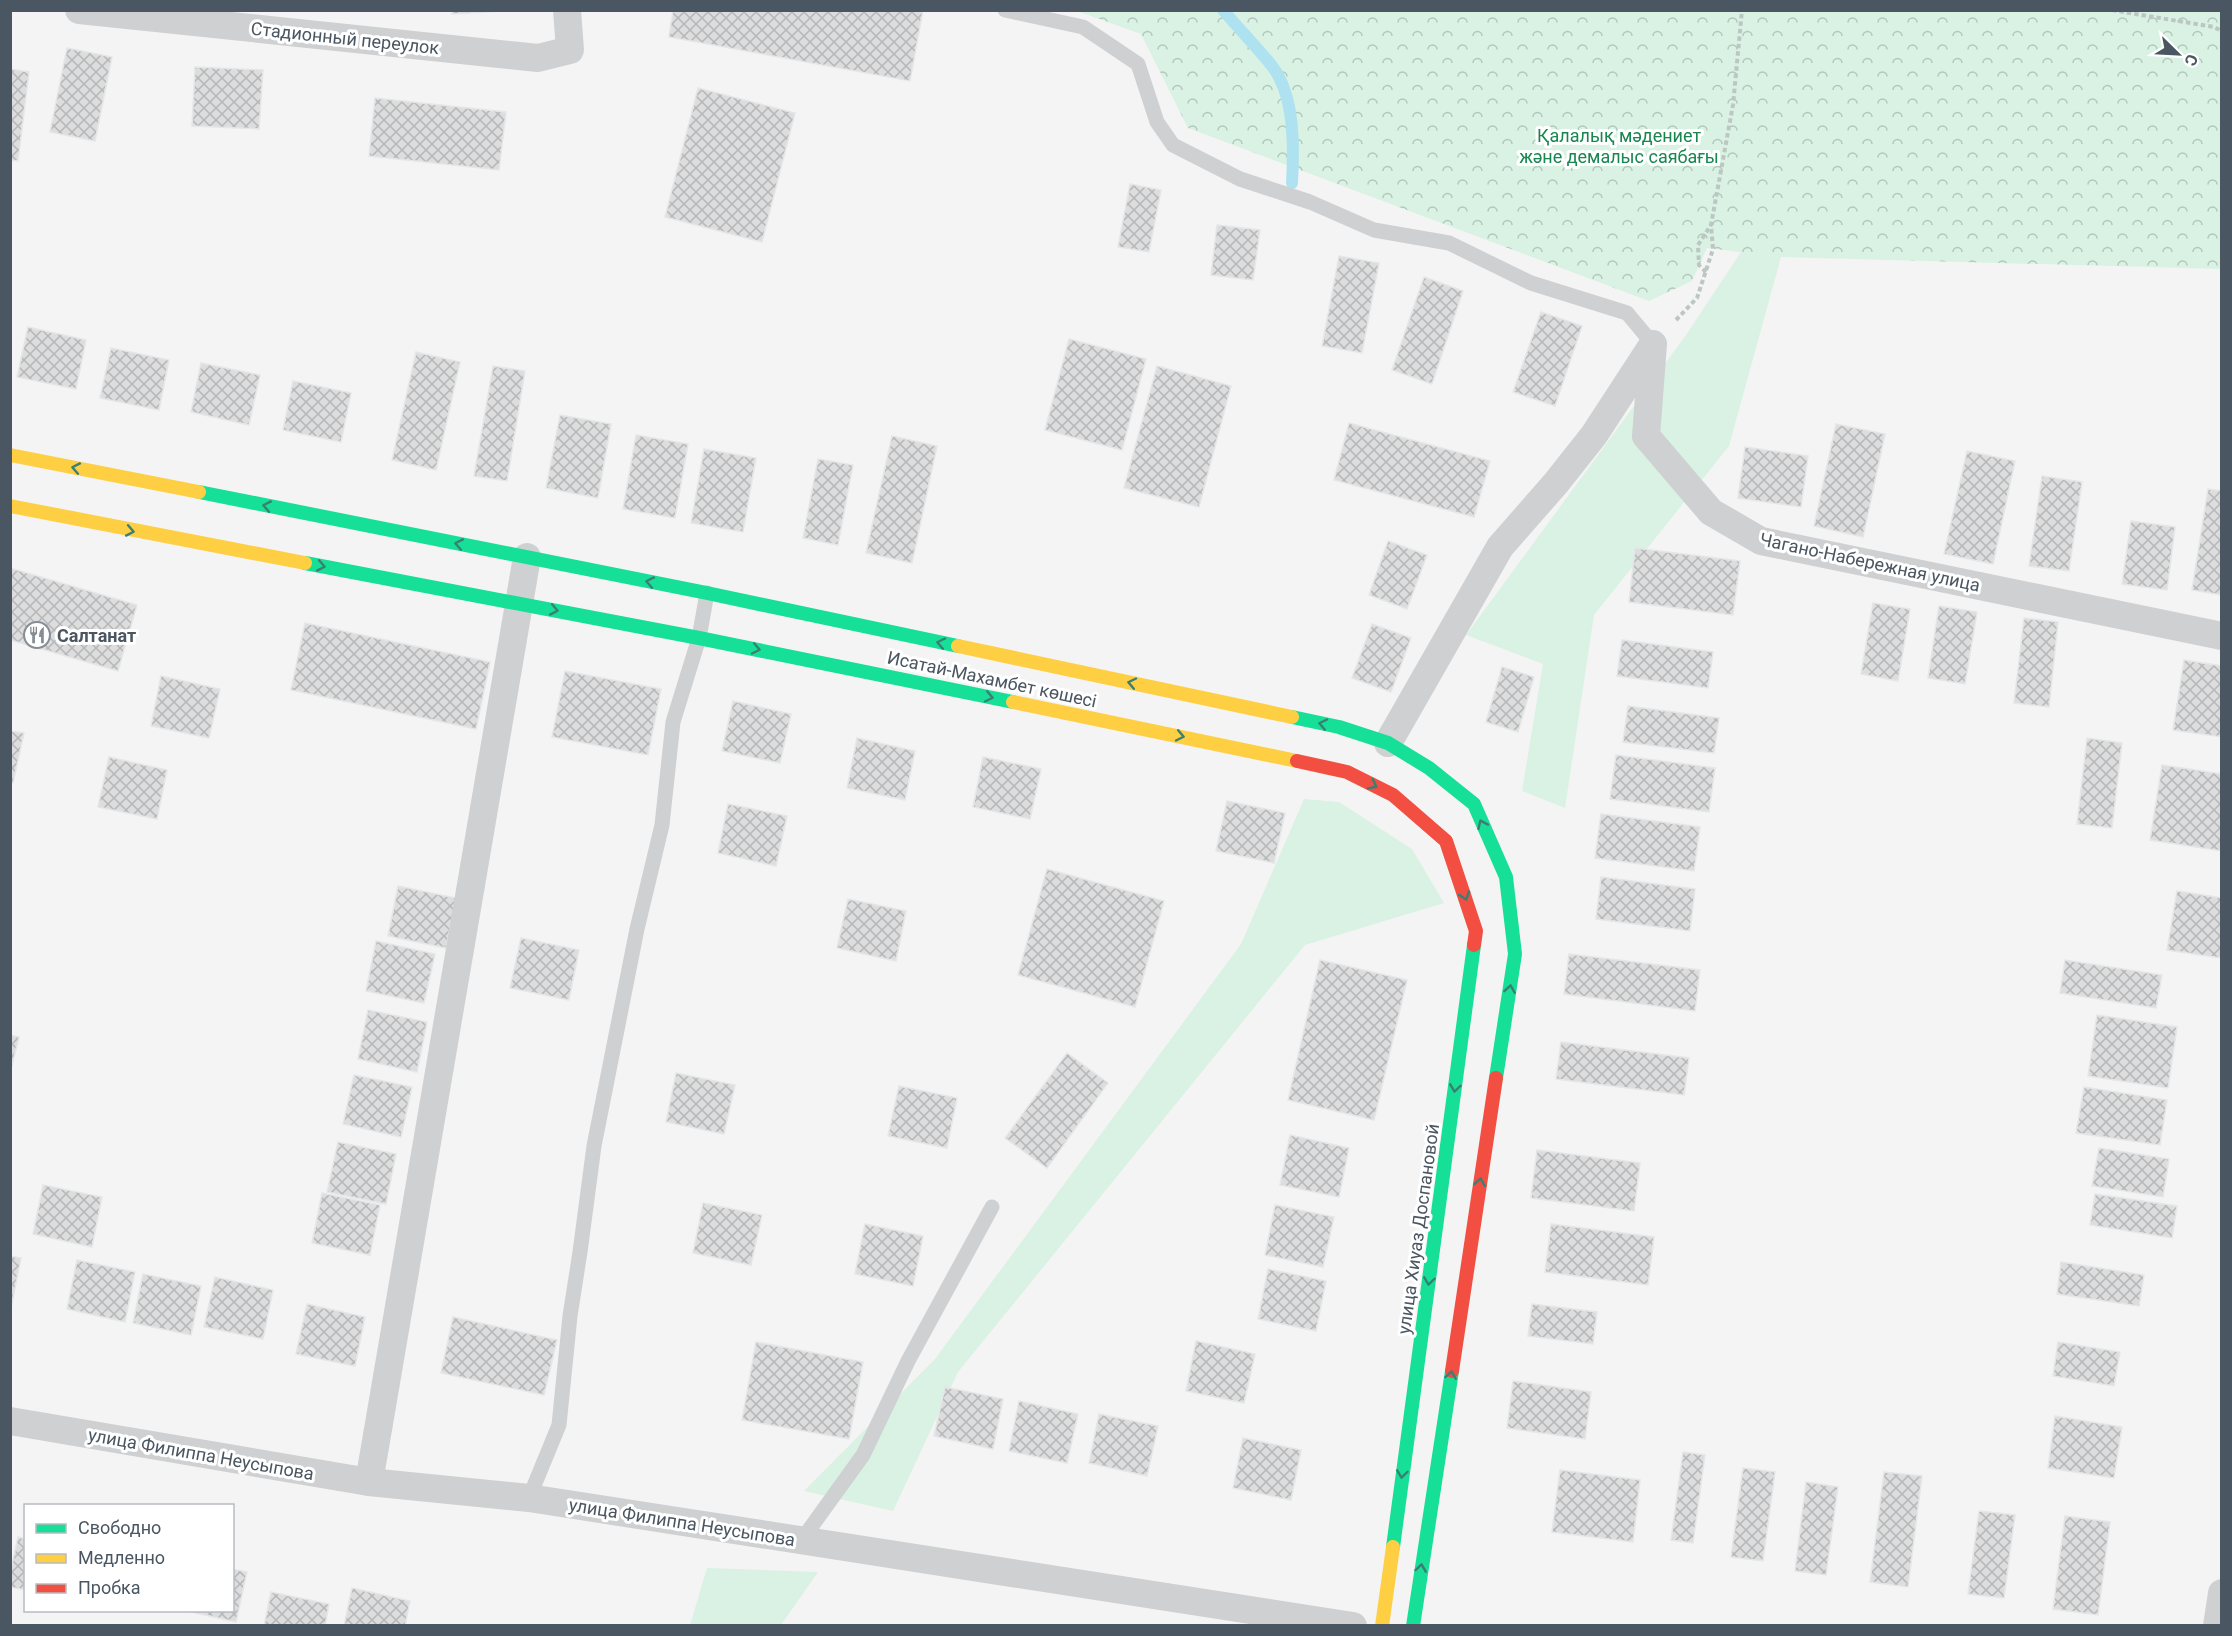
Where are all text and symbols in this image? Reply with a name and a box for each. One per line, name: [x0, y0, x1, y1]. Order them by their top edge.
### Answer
street label: Стадионный переулок: [250, 18, 440, 58]
north arrow: [2148, 24, 2208, 84]
text: С: [2180, 51, 2202, 69]
park label: Қалалық мәдениет және демалыс саябағы: [1519, 125, 1719, 167]
one-way arrow: [71, 462, 81, 475]
one-way arrow: [263, 500, 273, 513]
one-way arrow: [125, 524, 134, 536]
street label: Чагано-Набережная улица: [1758, 528, 1982, 596]
one-way arrow: [454, 538, 464, 551]
one-way arrow: [316, 559, 326, 572]
one-way arrow: [645, 576, 655, 589]
one-way arrow: [549, 603, 559, 616]
restaurant icon: Салтанат: [22, 620, 52, 650]
place label: Салтанат: [57, 625, 136, 646]
one-way arrow: [937, 637, 947, 650]
one-way arrow: [751, 642, 761, 655]
street label: Исатай-Махамбет көшесі: [885, 647, 1099, 711]
one-way arrow: [1127, 677, 1137, 690]
one-way arrow: [983, 690, 993, 703]
one-way arrow: [1318, 718, 1328, 731]
one-way arrow: [1174, 729, 1184, 742]
one-way arrow: [1366, 777, 1377, 789]
one-way arrow: [1478, 819, 1490, 830]
one-way arrow: [1457, 890, 1470, 901]
one-way arrow: [1503, 985, 1515, 994]
one-way arrow: [1449, 1083, 1462, 1093]
street label: улица Хиуаз Доспановой: [1393, 1122, 1443, 1336]
one-way arrow: [1474, 1177, 1486, 1187]
one-way arrow: [1423, 1277, 1435, 1286]
one-way arrow: [1444, 1370, 1456, 1379]
street label: улица Филиппа Неусыпова: [87, 1424, 315, 1484]
one-way arrow: [1397, 1470, 1409, 1479]
street label: улица Филиппа Неусыпова: [567, 1494, 797, 1550]
legend: [24, 1504, 234, 1612]
text: Свободно: [78, 1517, 161, 1538]
text: Медленно: [78, 1547, 165, 1568]
one-way arrow: [1415, 1563, 1427, 1572]
text: Пробка: [78, 1577, 141, 1598]

